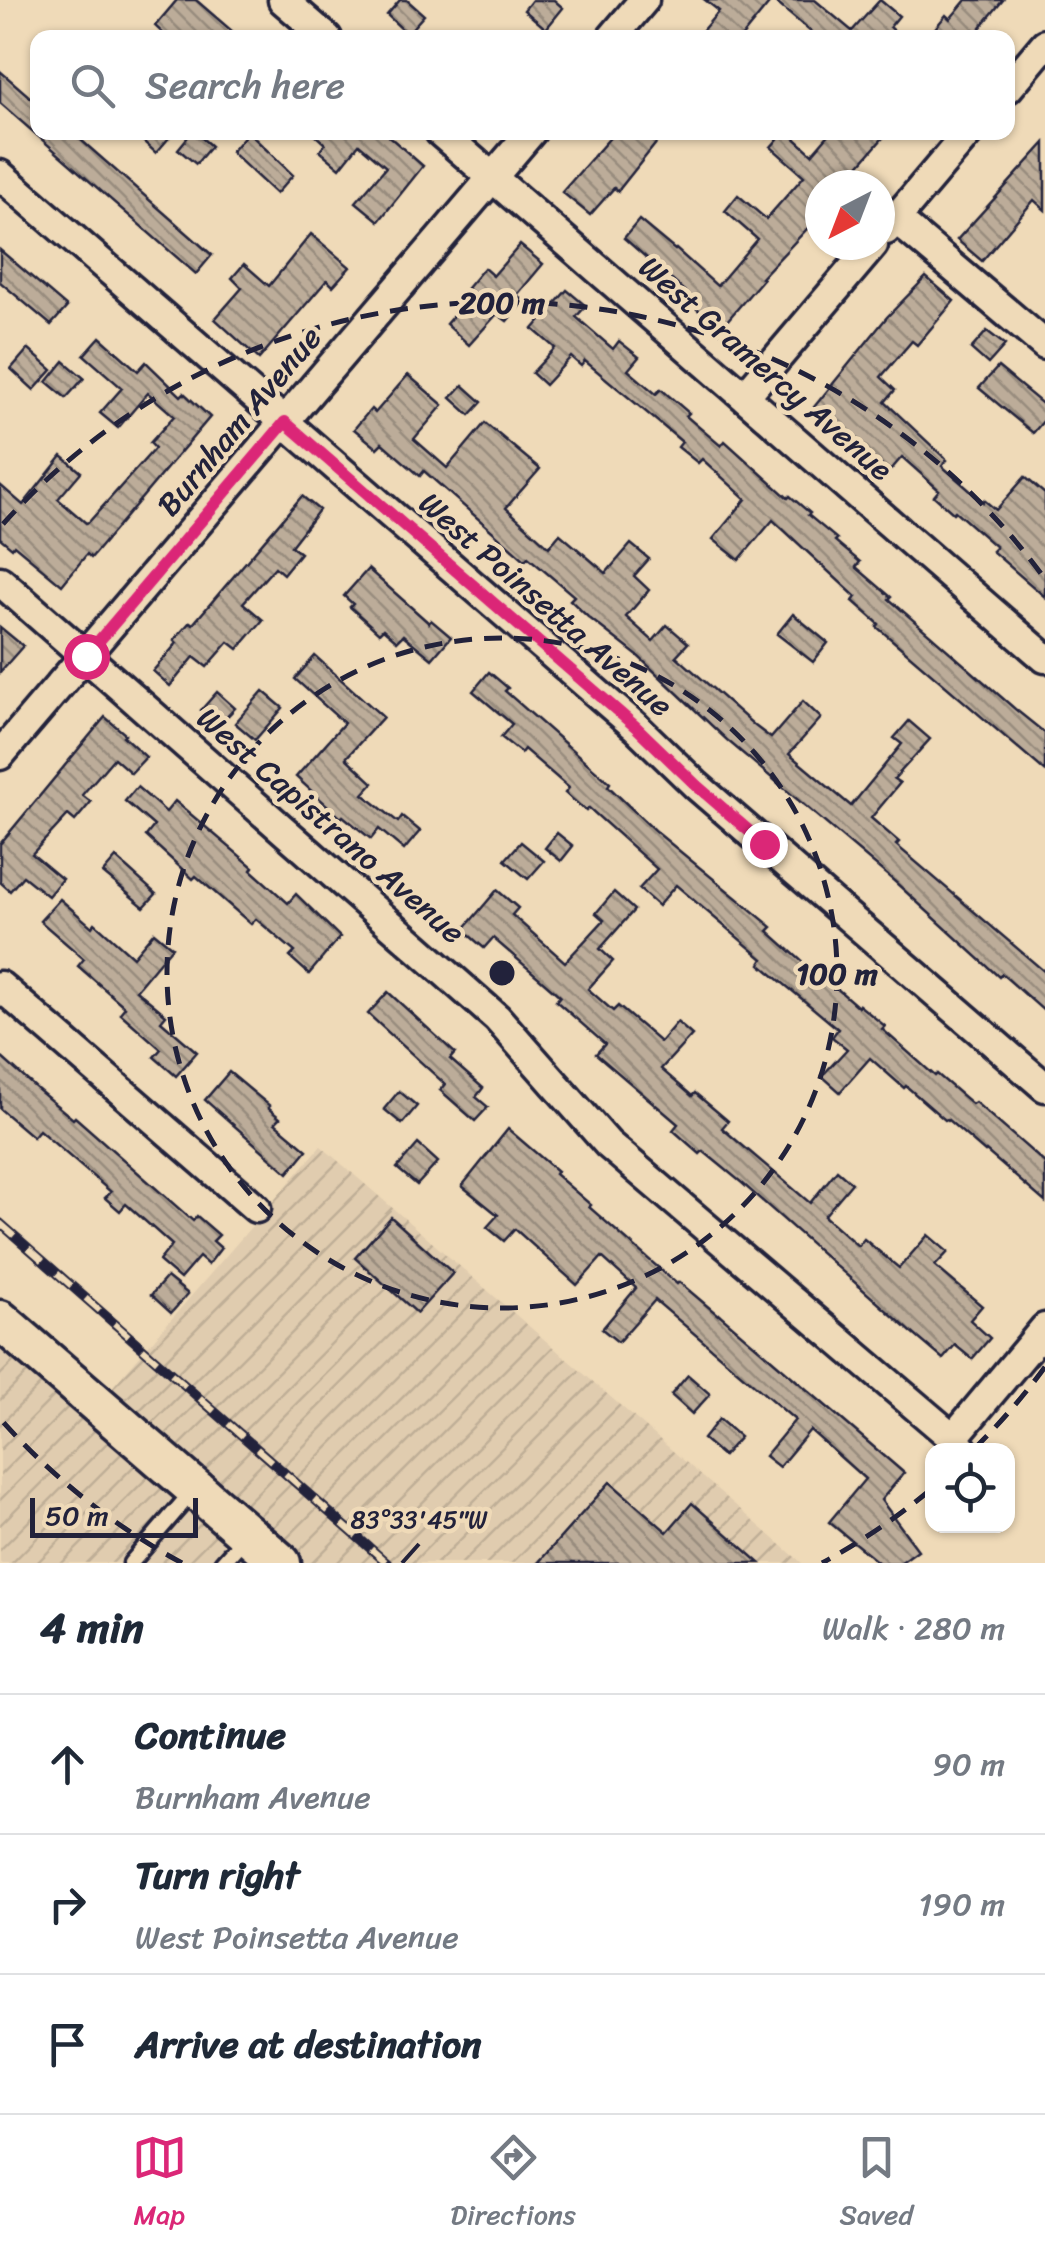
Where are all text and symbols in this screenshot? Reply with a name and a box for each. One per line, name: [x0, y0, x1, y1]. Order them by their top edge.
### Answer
search box: [30, 30, 1015, 140]
text: Search here: [145, 52, 345, 119]
icon: search: [65, 58, 120, 113]
north arrow: [805, 170, 895, 260]
street label: West Gramercy Avenue: [625, 241, 906, 496]
text: 200 m: [459, 276, 545, 330]
street label: Burnham Avenue: [142, 313, 337, 530]
street label: West Poinsetta Avenue: [405, 477, 687, 732]
route start: [64, 634, 110, 680]
street label: West Capistrano Avenue: [183, 692, 478, 959]
route end: [742, 822, 788, 868]
text: 100 m: [796, 947, 878, 1001]
centre of rings: [484, 955, 520, 991]
map controls: [925, 1443, 1015, 1533]
button: locate: [925, 1443, 1015, 1533]
text: 50 m: [45, 1491, 109, 1540]
scale bar: [30, 1493, 198, 1538]
text: 83°33'45"W: [351, 1497, 488, 1542]
text: 4 min: [40, 1591, 144, 1665]
text: Walk · 280 m: [822, 1600, 1005, 1657]
text: Continue: [135, 1702, 286, 1769]
text: 90 m: [932, 1736, 1005, 1793]
icon: ahead: [40, 1737, 95, 1792]
text: Burnham Avenue: [135, 1769, 371, 1826]
text: Turn right: [135, 1842, 300, 1909]
text: 190 m: [919, 1876, 1005, 1933]
icon: right: [40, 1877, 95, 1932]
text: West Poinsetta Avenue: [135, 1909, 459, 1966]
text: Arrive at destination: [135, 2011, 482, 2078]
icon: arrive: [40, 2017, 95, 2072]
tab: Map: [132, 2130, 187, 2239]
tab: Directions: [450, 2130, 576, 2239]
tab: Saved: [839, 2130, 913, 2239]

